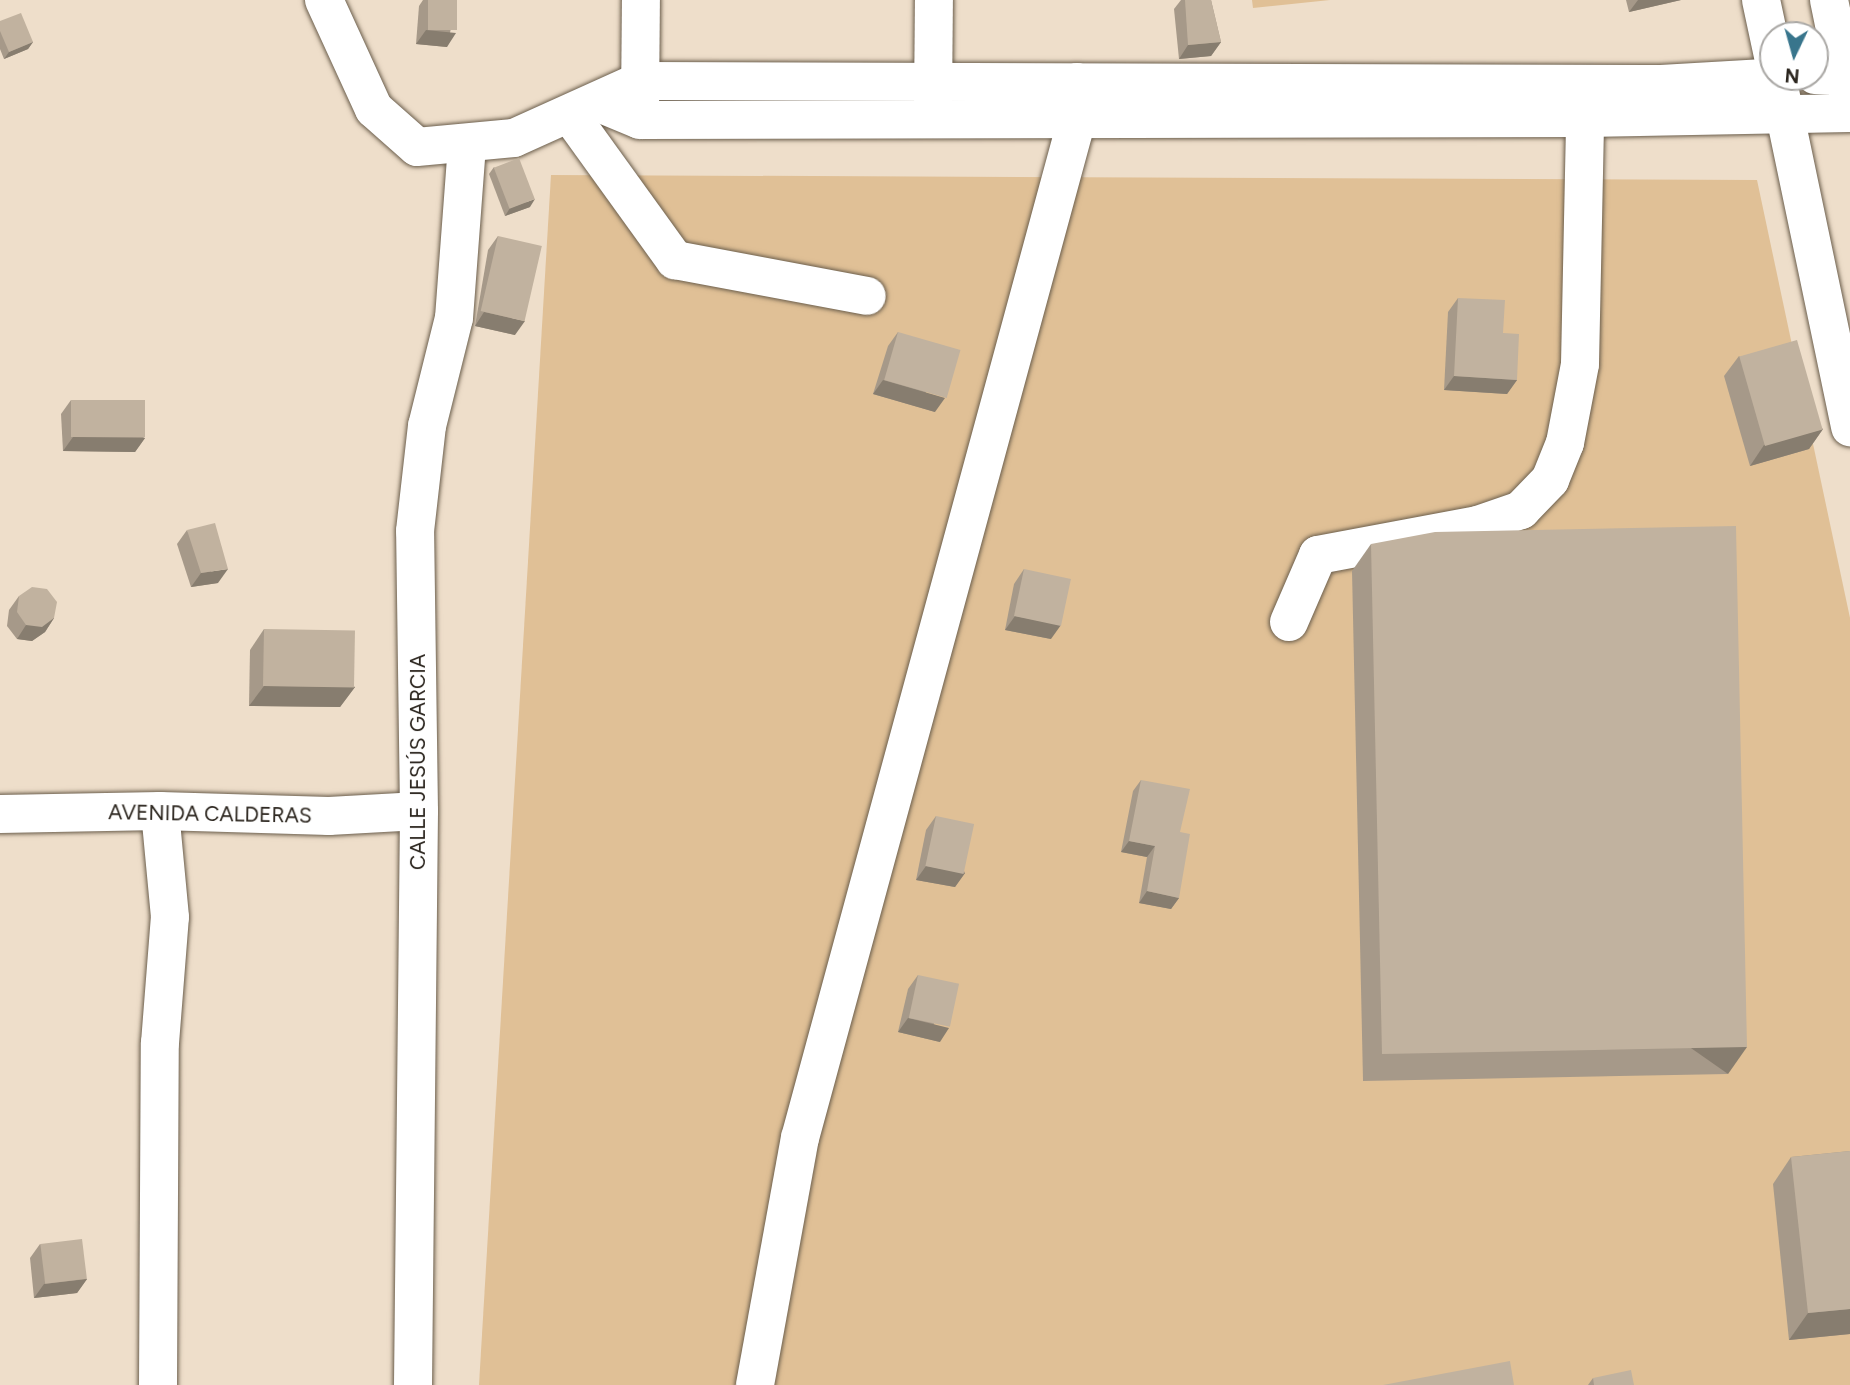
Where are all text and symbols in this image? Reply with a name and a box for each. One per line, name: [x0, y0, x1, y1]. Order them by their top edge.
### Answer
north arrow: [1759, 21, 1829, 91]
text: N: [1784, 63, 1801, 88]
street label: CALLE JESÚS GARCIA: [405, 654, 431, 870]
street label: AVENIDA CALDERAS: [108, 800, 312, 828]

